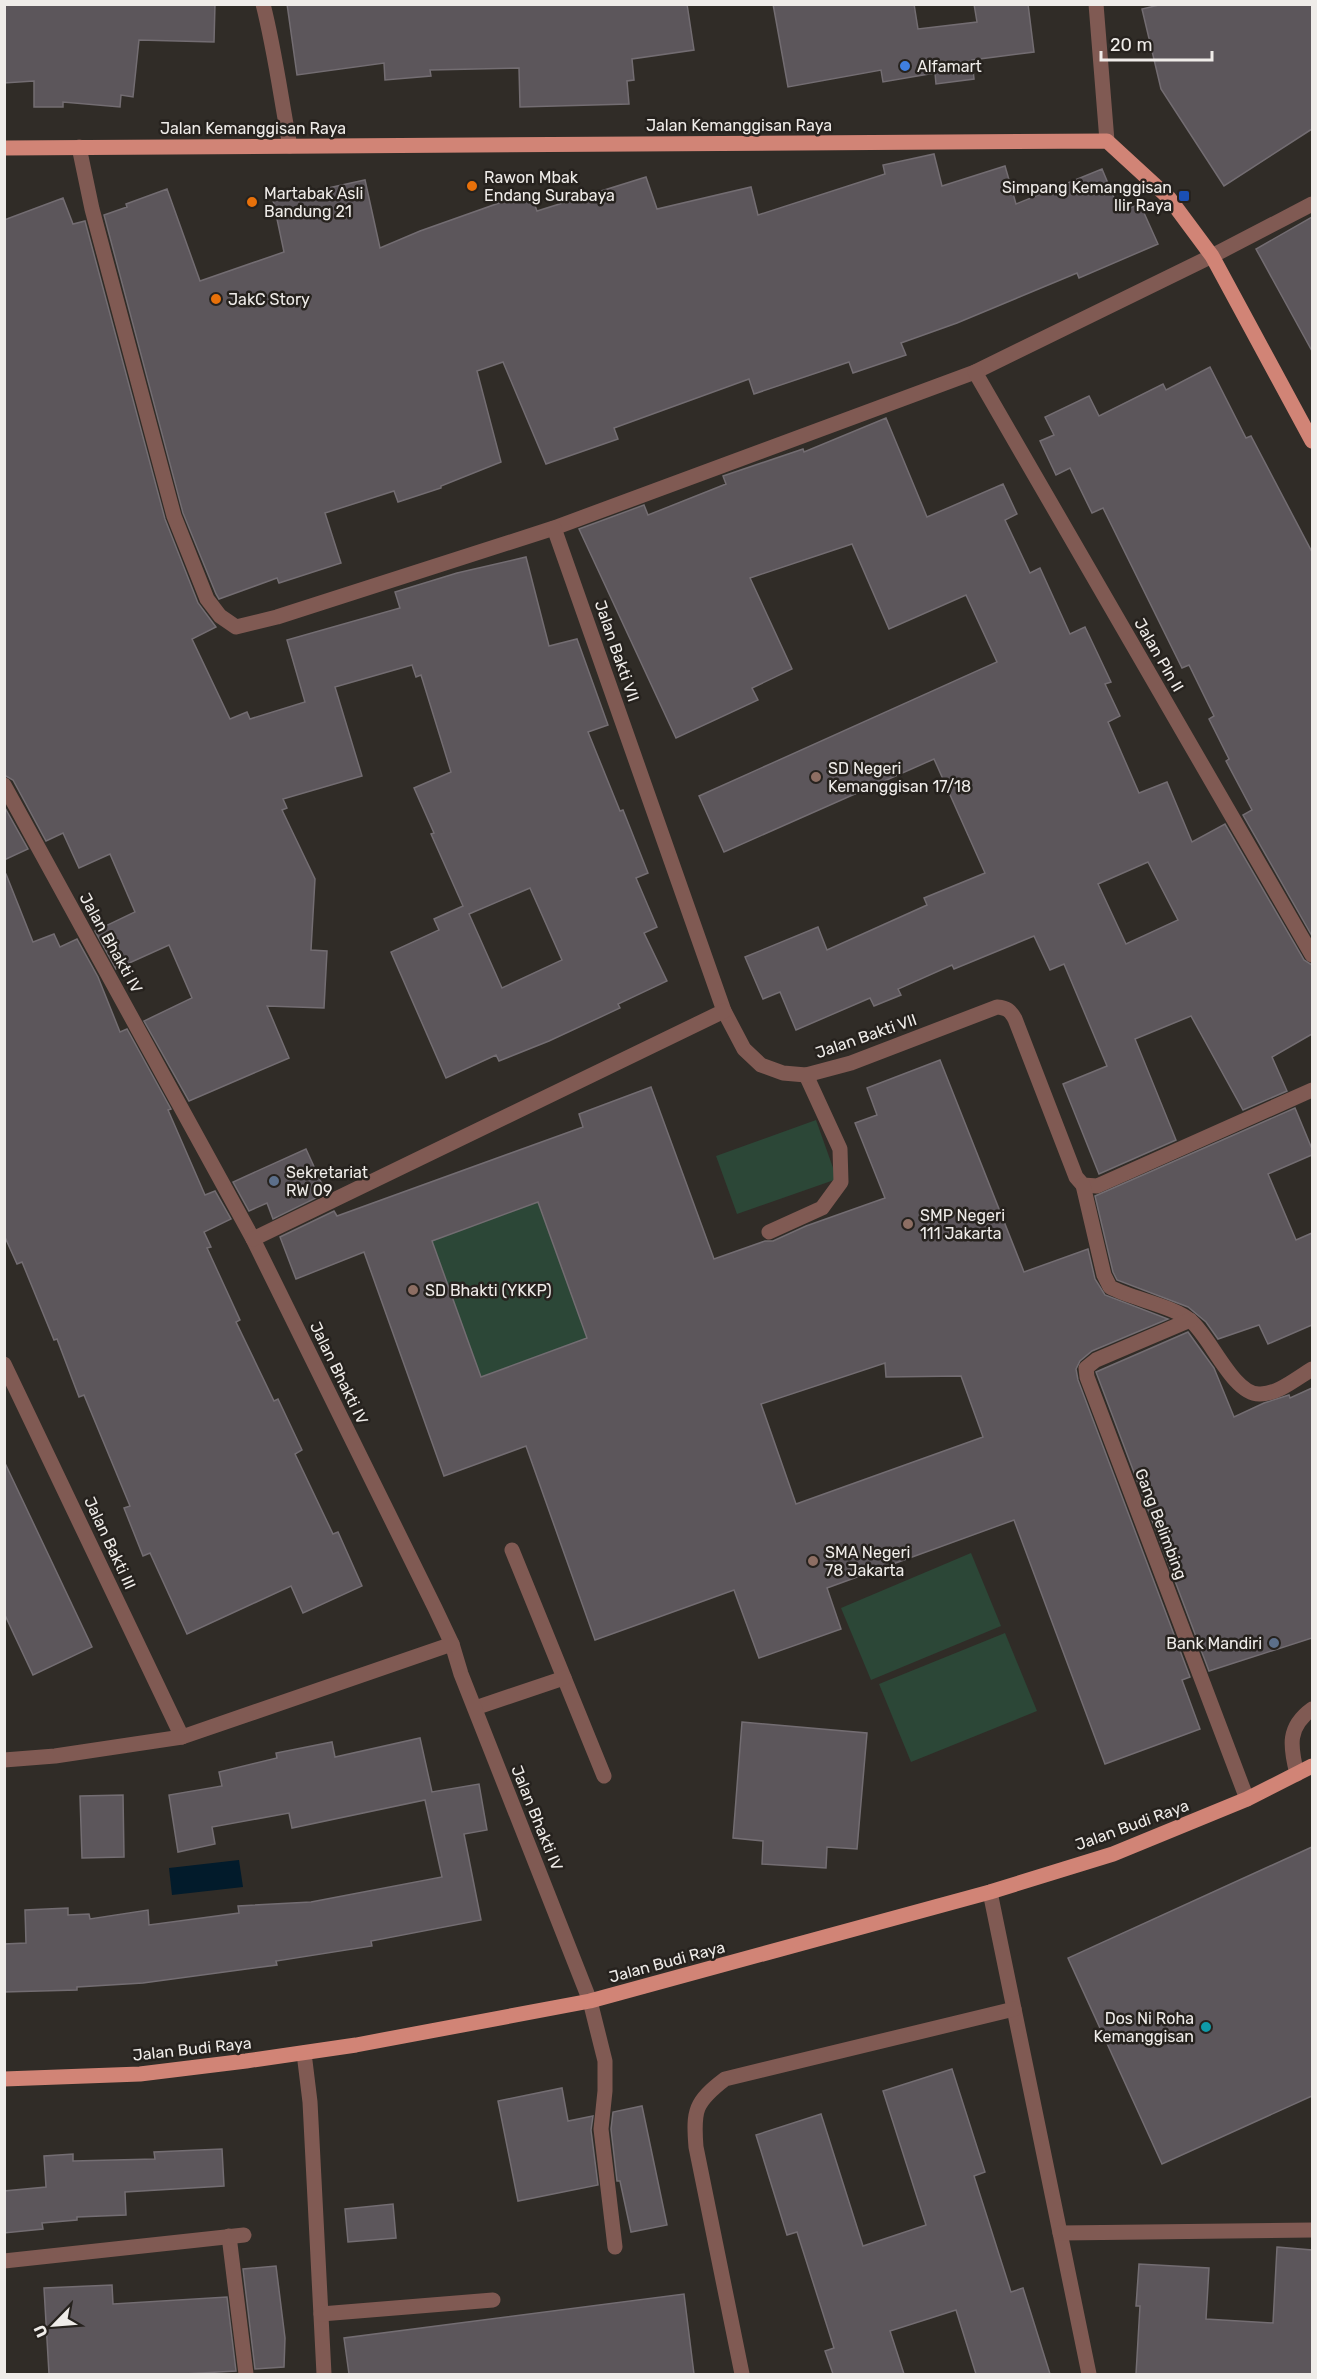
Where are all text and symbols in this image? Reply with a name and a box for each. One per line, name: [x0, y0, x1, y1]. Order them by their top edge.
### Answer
scale bar: [1101, 24, 1212, 62]
text: 20 m: [1110, 34, 1152, 56]
place label: Alfamart: [917, 57, 982, 76]
marker: Alfamart: [898, 59, 912, 73]
street label: Jalan Kemanggisan Raya: [646, 116, 832, 135]
street label: Jalan Kemanggisan Raya: [160, 119, 346, 138]
place label: Rawon Mbak Endang Surabaya: [484, 168, 615, 205]
place label: Simpang Kemanggisan Ilir Raya: [1002, 178, 1172, 215]
marker: Rawon Mbak Endang Surabaya: [465, 179, 479, 193]
place label: Martabak Asli Bandung 21: [264, 184, 363, 221]
marker: Simpang Kemanggisan Ilir Raya: [1177, 189, 1191, 203]
marker: Martabak Asli Bandung 21: [245, 195, 259, 209]
place label: JakC Story: [228, 290, 310, 309]
marker: JakC Story: [209, 292, 223, 306]
street label: Jalan Bakti VII: [591, 598, 643, 704]
street label: Jalan Pln II: [1130, 615, 1188, 695]
place label: SD Negeri Kemanggisan 17/18: [828, 759, 971, 796]
marker: SD Negeri Kemanggisan 17/18: [809, 770, 823, 784]
street label: Jalan Bhakti IV: [76, 890, 146, 996]
street label: Jalan Bakti VII: [813, 1010, 919, 1062]
place label: Sekretariat RW 09: [286, 1163, 368, 1200]
marker: Sekretariat RW 09: [267, 1174, 281, 1188]
place label: SMP Negeri 111 Jakarta: [920, 1206, 1005, 1243]
marker: SMP Negeri 111 Jakarta: [901, 1217, 915, 1231]
place label: SD Bhakti (YKKP): [425, 1281, 552, 1300]
marker: SD Bhakti (YKKP): [406, 1283, 420, 1297]
street label: Jalan Bhakti IV: [306, 1319, 372, 1427]
street label: Gang Belimbing: [1131, 1466, 1191, 1582]
street label: Jalan Bakti III: [80, 1494, 140, 1592]
place label: SMA Negeri 78 Jakarta: [825, 1543, 910, 1580]
marker: SMA Negeri 78 Jakarta: [806, 1554, 820, 1568]
place label: Bank Mandiri: [1166, 1634, 1262, 1653]
marker: Bank Mandiri: [1267, 1636, 1281, 1650]
street label: Jalan Bhakti IV: [507, 1763, 567, 1873]
street label: Jalan Budi Raya: [1073, 1796, 1191, 1854]
street label: Jalan Budi Raya: [607, 1937, 727, 1987]
place label: Dos Ni Roha Kemanggisan: [1093, 2009, 1194, 2046]
marker: Dos Ni Roha Kemanggisan: [1199, 2020, 1213, 2034]
street label: Jalan Budi Raya: [132, 2033, 252, 2065]
north arrow: [24, 2295, 84, 2355]
text: U: [30, 2322, 52, 2340]

